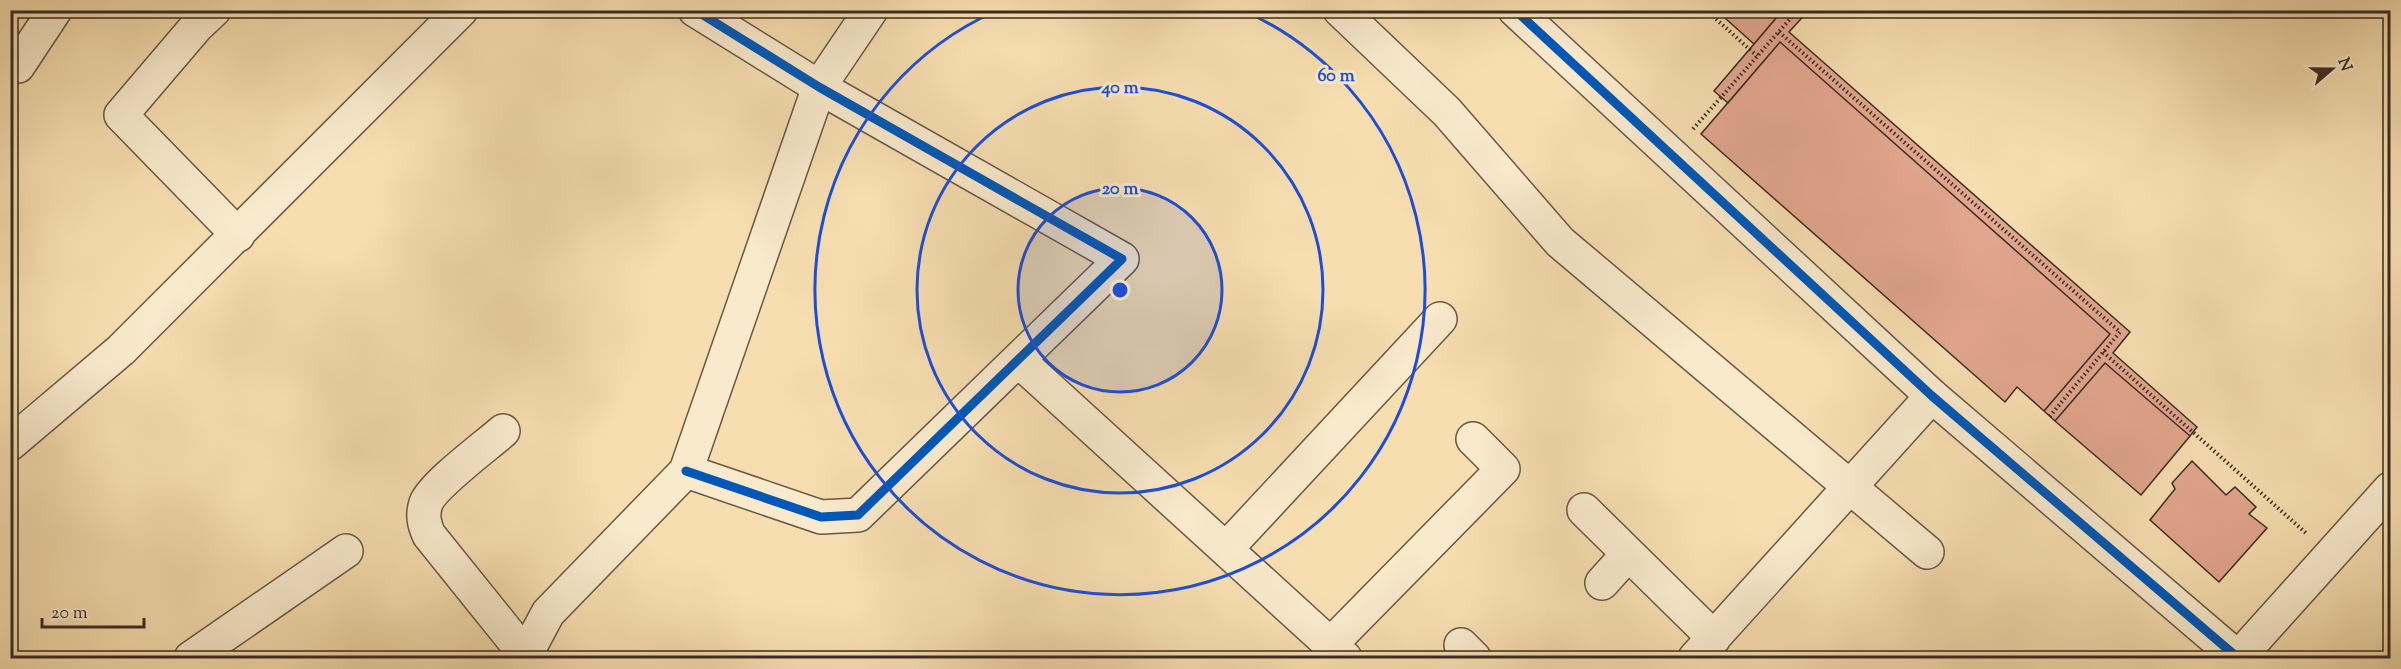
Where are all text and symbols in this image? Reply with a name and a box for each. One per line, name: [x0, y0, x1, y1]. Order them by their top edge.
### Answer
north arrow: [2302, 39, 2362, 99]
text: N: [2331, 55, 2357, 75]
text: 60 m: [1317, 64, 1355, 90]
text: 40 m: [1100, 76, 1139, 102]
text: 20 m: [1102, 177, 1138, 203]
centre of rings: [1110, 280, 1130, 300]
scale bar: [42, 591, 144, 629]
text: 20 m: [51, 601, 88, 627]

